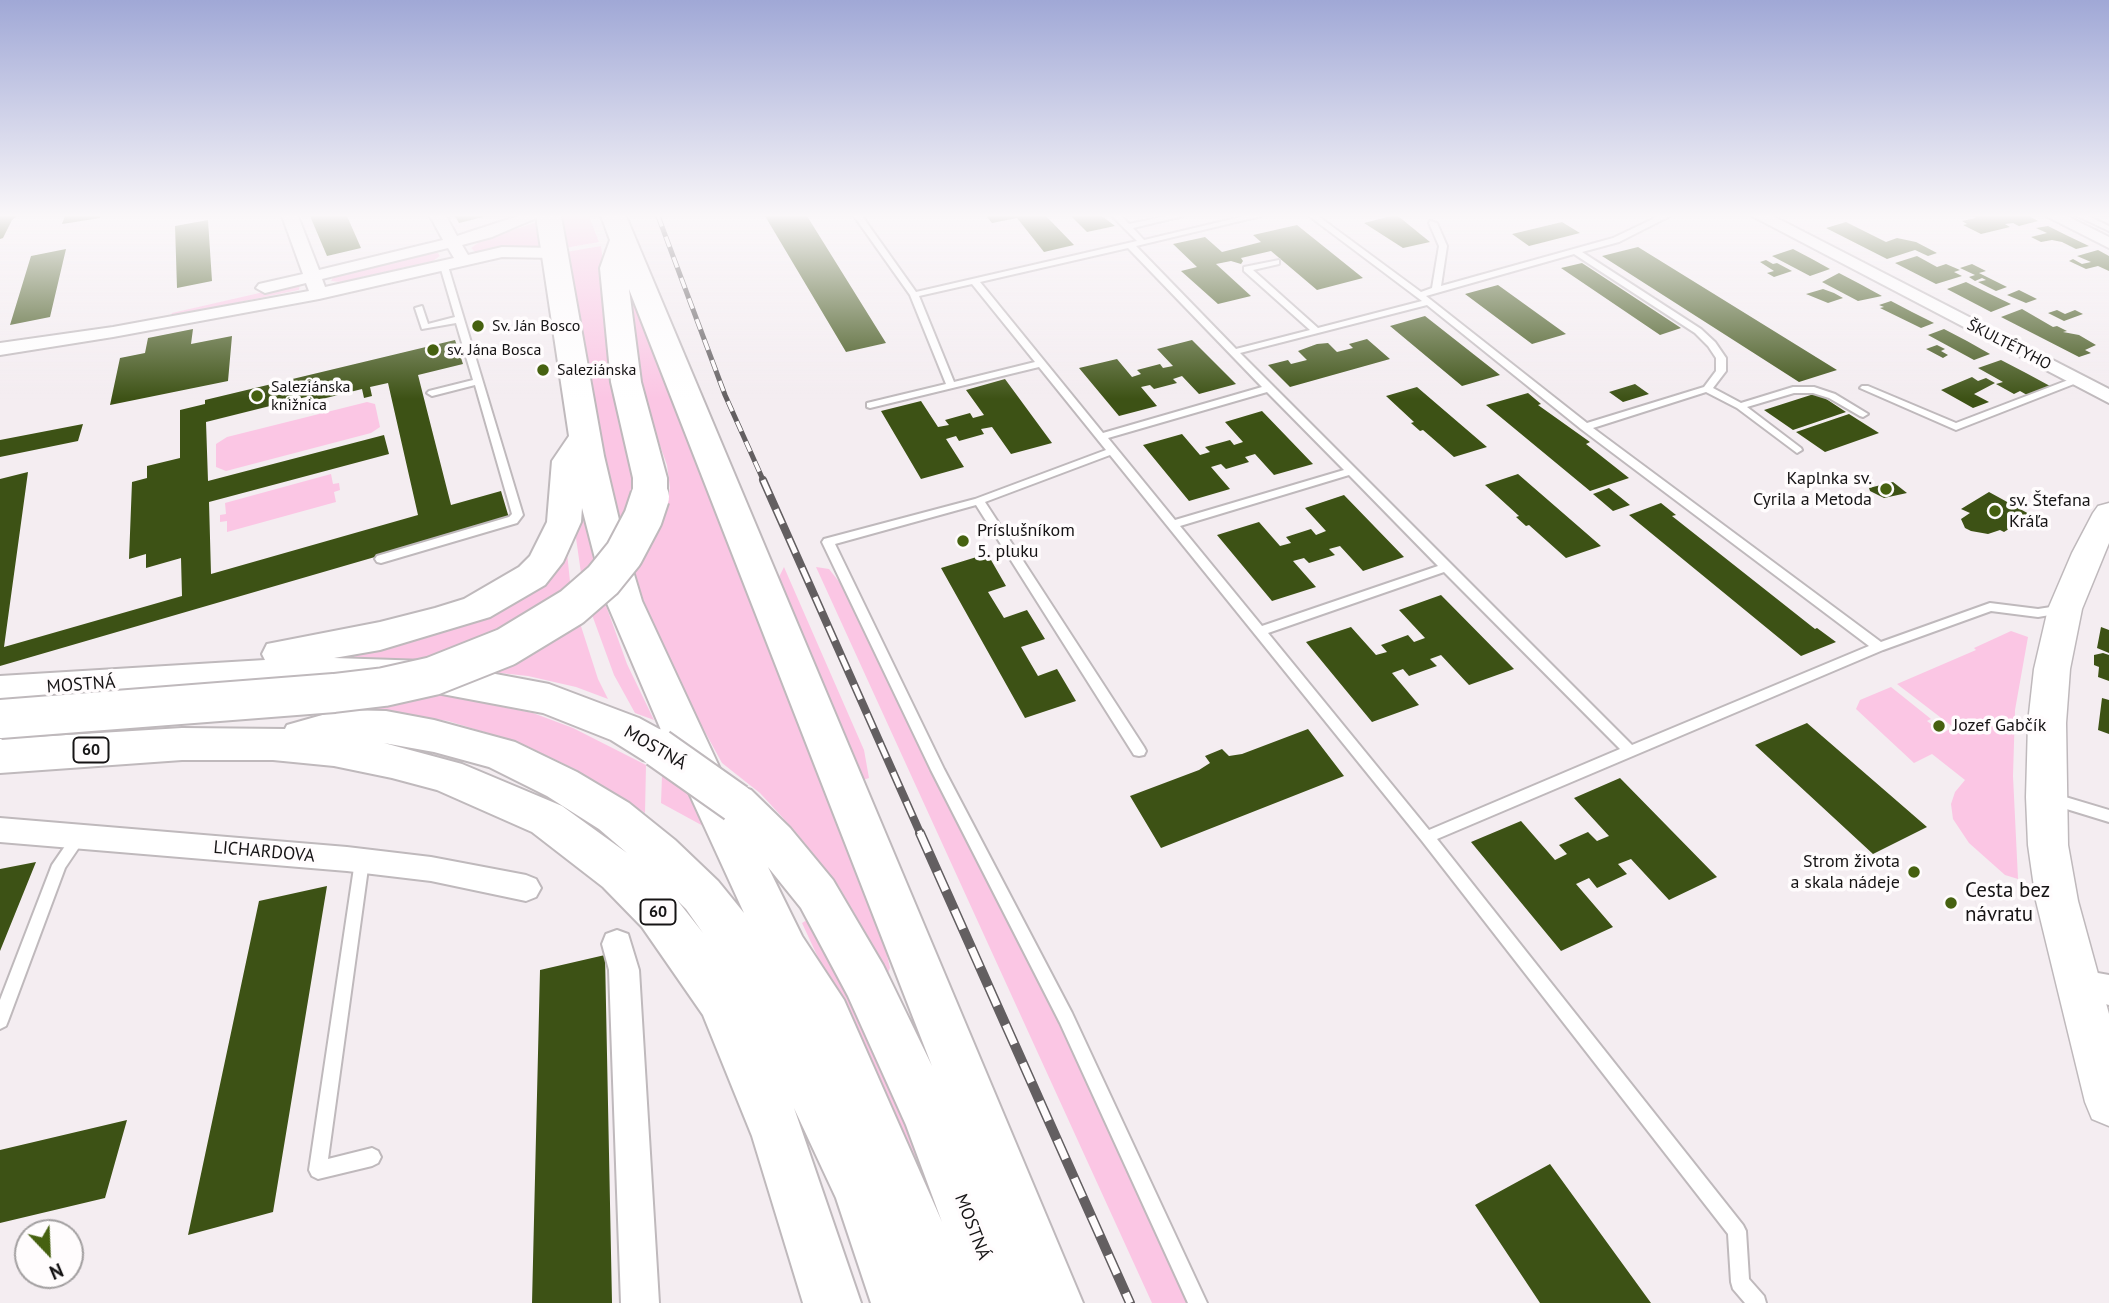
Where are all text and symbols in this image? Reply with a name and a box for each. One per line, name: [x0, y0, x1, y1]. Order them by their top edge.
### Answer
place label: Sv. Ján Bosco: [492, 316, 580, 336]
street label: ŠKULTÉTYHO: [1964, 316, 2054, 374]
marker: Sv. Ján Bosco: [470, 318, 486, 334]
place label: sv. Jána Bosca: [447, 340, 541, 360]
marker: sv. Jána Bosca: [425, 342, 441, 358]
place label: Saleziánska: [557, 360, 637, 380]
marker: Saleziánska: [535, 362, 551, 378]
place label: Saleziánska knižnica: [271, 377, 351, 415]
marker: Saleziánska knižnica: [249, 388, 265, 404]
place label: Kaplnka sv. Cyrila a Metoda: [1753, 468, 1872, 510]
marker: Kaplnka sv. Cyrila a Metoda: [1878, 481, 1894, 497]
place label: sv. Štefana Kráľa: [2009, 490, 2091, 532]
marker: sv. Štefana Kráľa: [1987, 503, 2003, 519]
place label: Príslušníkom 5. pluku: [977, 520, 1075, 562]
marker: Príslušníkom 5. pluku: [955, 533, 971, 549]
street label: MOSTNÁ: [46, 672, 116, 698]
place label: Jozef Gabčík: [1953, 715, 2046, 737]
marker: Jozef Gabčík: [1931, 718, 1947, 734]
street label: MOSTNÁ: [620, 721, 690, 775]
road number: 60: [74, 737, 108, 762]
street label: LICHARDOVA: [212, 837, 316, 867]
place label: Strom života a skala nádeje: [1791, 851, 1900, 894]
marker: Strom života a skala nádeje: [1906, 864, 1922, 880]
place label: Cesta bez návratu: [1965, 878, 2050, 928]
marker: Cesta bez návratu: [1943, 895, 1959, 911]
road number: 60: [640, 900, 676, 924]
street label: MOSTNÁ: [950, 1191, 994, 1263]
north arrow: [14, 1219, 84, 1289]
text: N: [46, 1258, 67, 1285]

